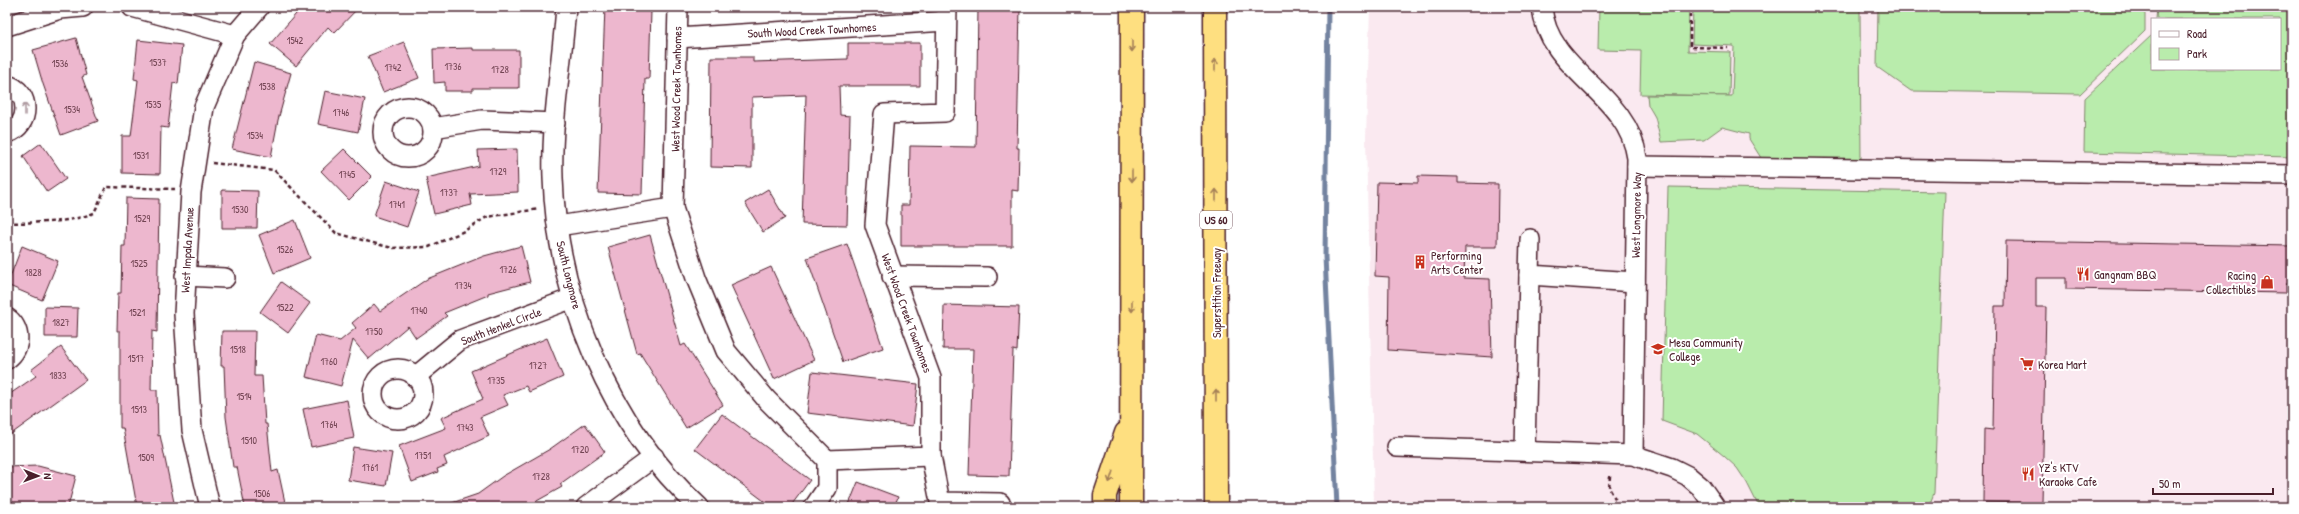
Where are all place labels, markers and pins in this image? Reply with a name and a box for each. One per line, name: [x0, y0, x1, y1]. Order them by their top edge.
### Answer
place label: Performing Arts Center: [1431, 247, 1484, 278]
building icon: Performing Arts Center: [1412, 254, 1428, 270]
restaurant icon: Gangnam BBQ: [2075, 266, 2091, 282]
place label: Gangnam BBQ: [2094, 266, 2156, 283]
place label: Racing Collectibles: [2206, 267, 2256, 298]
shop icon: Racing Collectibles: [2259, 274, 2275, 290]
place label: Mesa Community College: [1669, 334, 1743, 365]
school or university icon: Mesa Community College: [1650, 341, 1666, 357]
supermarket icon: Korea Mart: [2019, 356, 2035, 372]
place label: Korea Mart: [2038, 356, 2087, 373]
place label: YZ's KTV Karaoke Cafe: [2039, 459, 2097, 490]
restaurant icon: YZ's KTV Karaoke Cafe: [2020, 466, 2036, 482]

